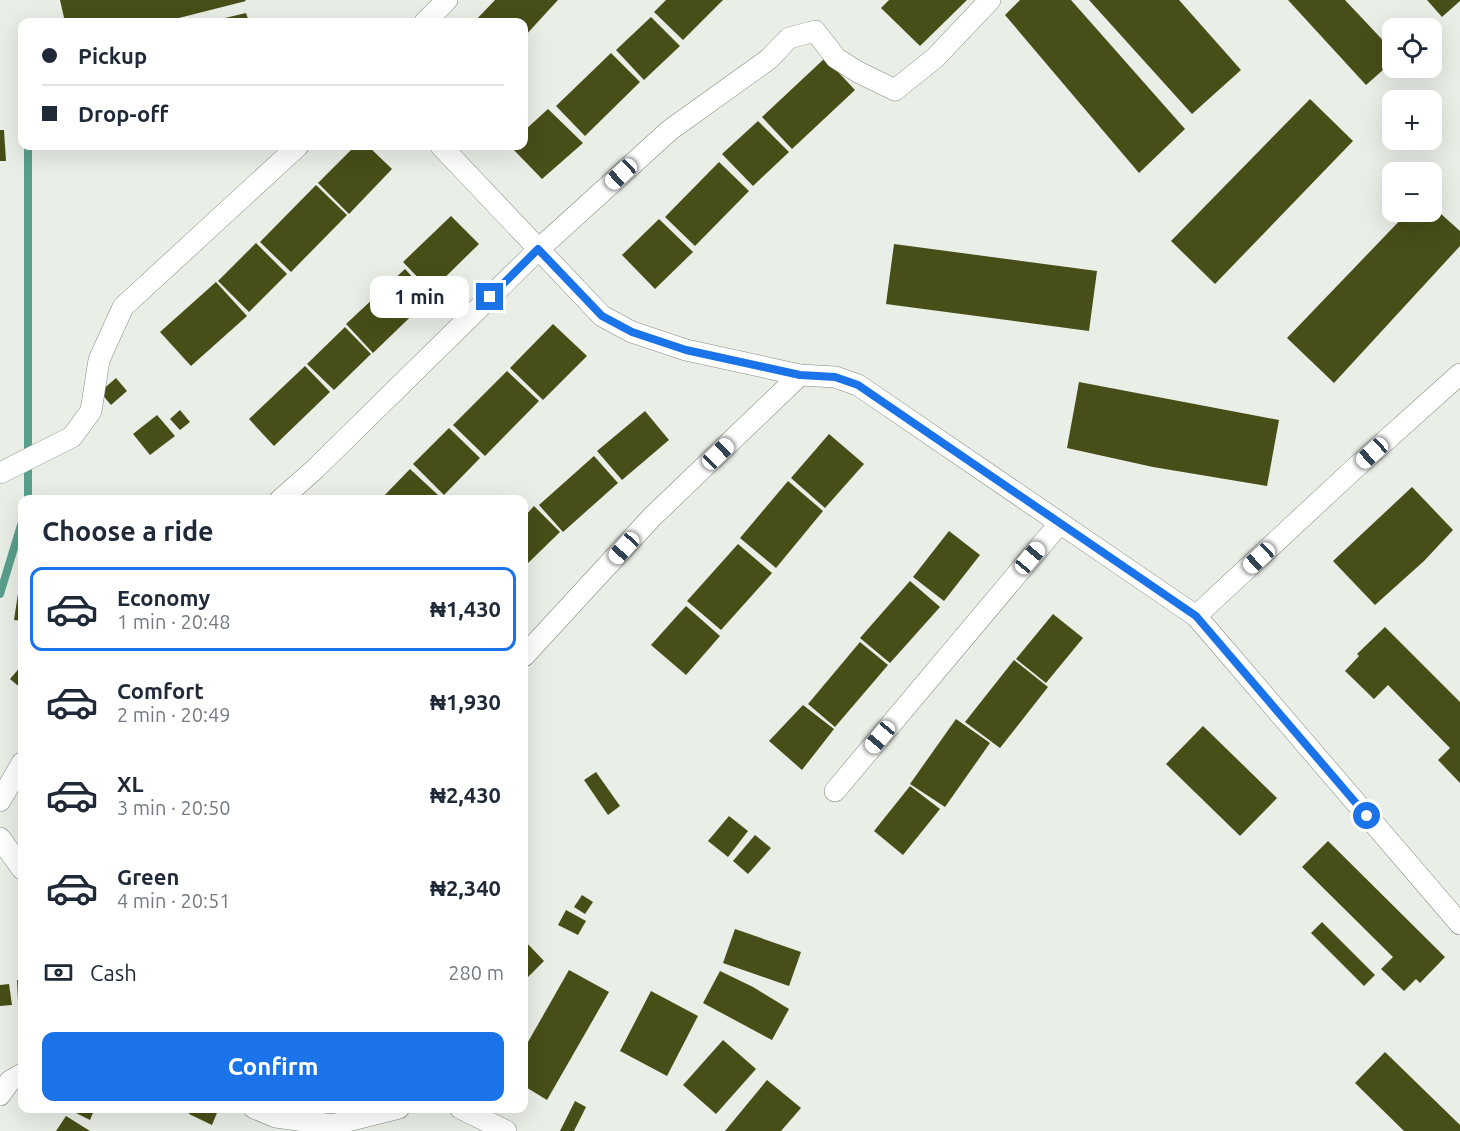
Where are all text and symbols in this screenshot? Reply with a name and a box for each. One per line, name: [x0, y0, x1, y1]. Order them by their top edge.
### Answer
map controls: [1382, 18, 1442, 222]
button: locate: [1382, 18, 1442, 78]
text: Pickup: [78, 43, 147, 68]
button: +: [1382, 90, 1442, 150]
text: Drop-off: [78, 101, 168, 126]
car: [602, 155, 640, 193]
button: −: [1382, 162, 1442, 222]
callout: 1 min: [370, 276, 469, 318]
route end: [476, 283, 503, 310]
text: 1 min: [394, 285, 445, 308]
car: [1353, 434, 1391, 472]
car: [699, 435, 737, 473]
text: Choose a ride: [42, 516, 214, 546]
car: [605, 529, 643, 567]
car: [1012, 538, 1048, 578]
car: [1240, 539, 1278, 577]
icon: car: [45, 582, 99, 636]
text: Economy: [117, 585, 210, 610]
text: ₦1,430: [430, 596, 501, 621]
text: 1 min · 20:48: [117, 610, 231, 633]
icon: car: [45, 675, 99, 729]
text: Comfort: [117, 678, 204, 703]
text: ₦1,930: [430, 689, 501, 714]
text: 2 min · 20:49: [117, 703, 231, 726]
car: [862, 717, 898, 757]
icon: car: [45, 768, 99, 822]
text: XL: [117, 771, 144, 796]
text: ₦2,430: [430, 782, 501, 807]
text: 3 min · 20:50: [117, 796, 231, 819]
route start: [1353, 802, 1380, 829]
icon: car: [45, 861, 99, 915]
text: Green: [117, 864, 179, 889]
text: ₦2,340: [430, 875, 501, 900]
text: 4 min · 20:51: [117, 889, 231, 912]
icon: cash: [42, 956, 75, 989]
text: Cash: [90, 960, 137, 985]
text: 280 m: [448, 961, 504, 984]
button: Confirm: [42, 1032, 504, 1101]

